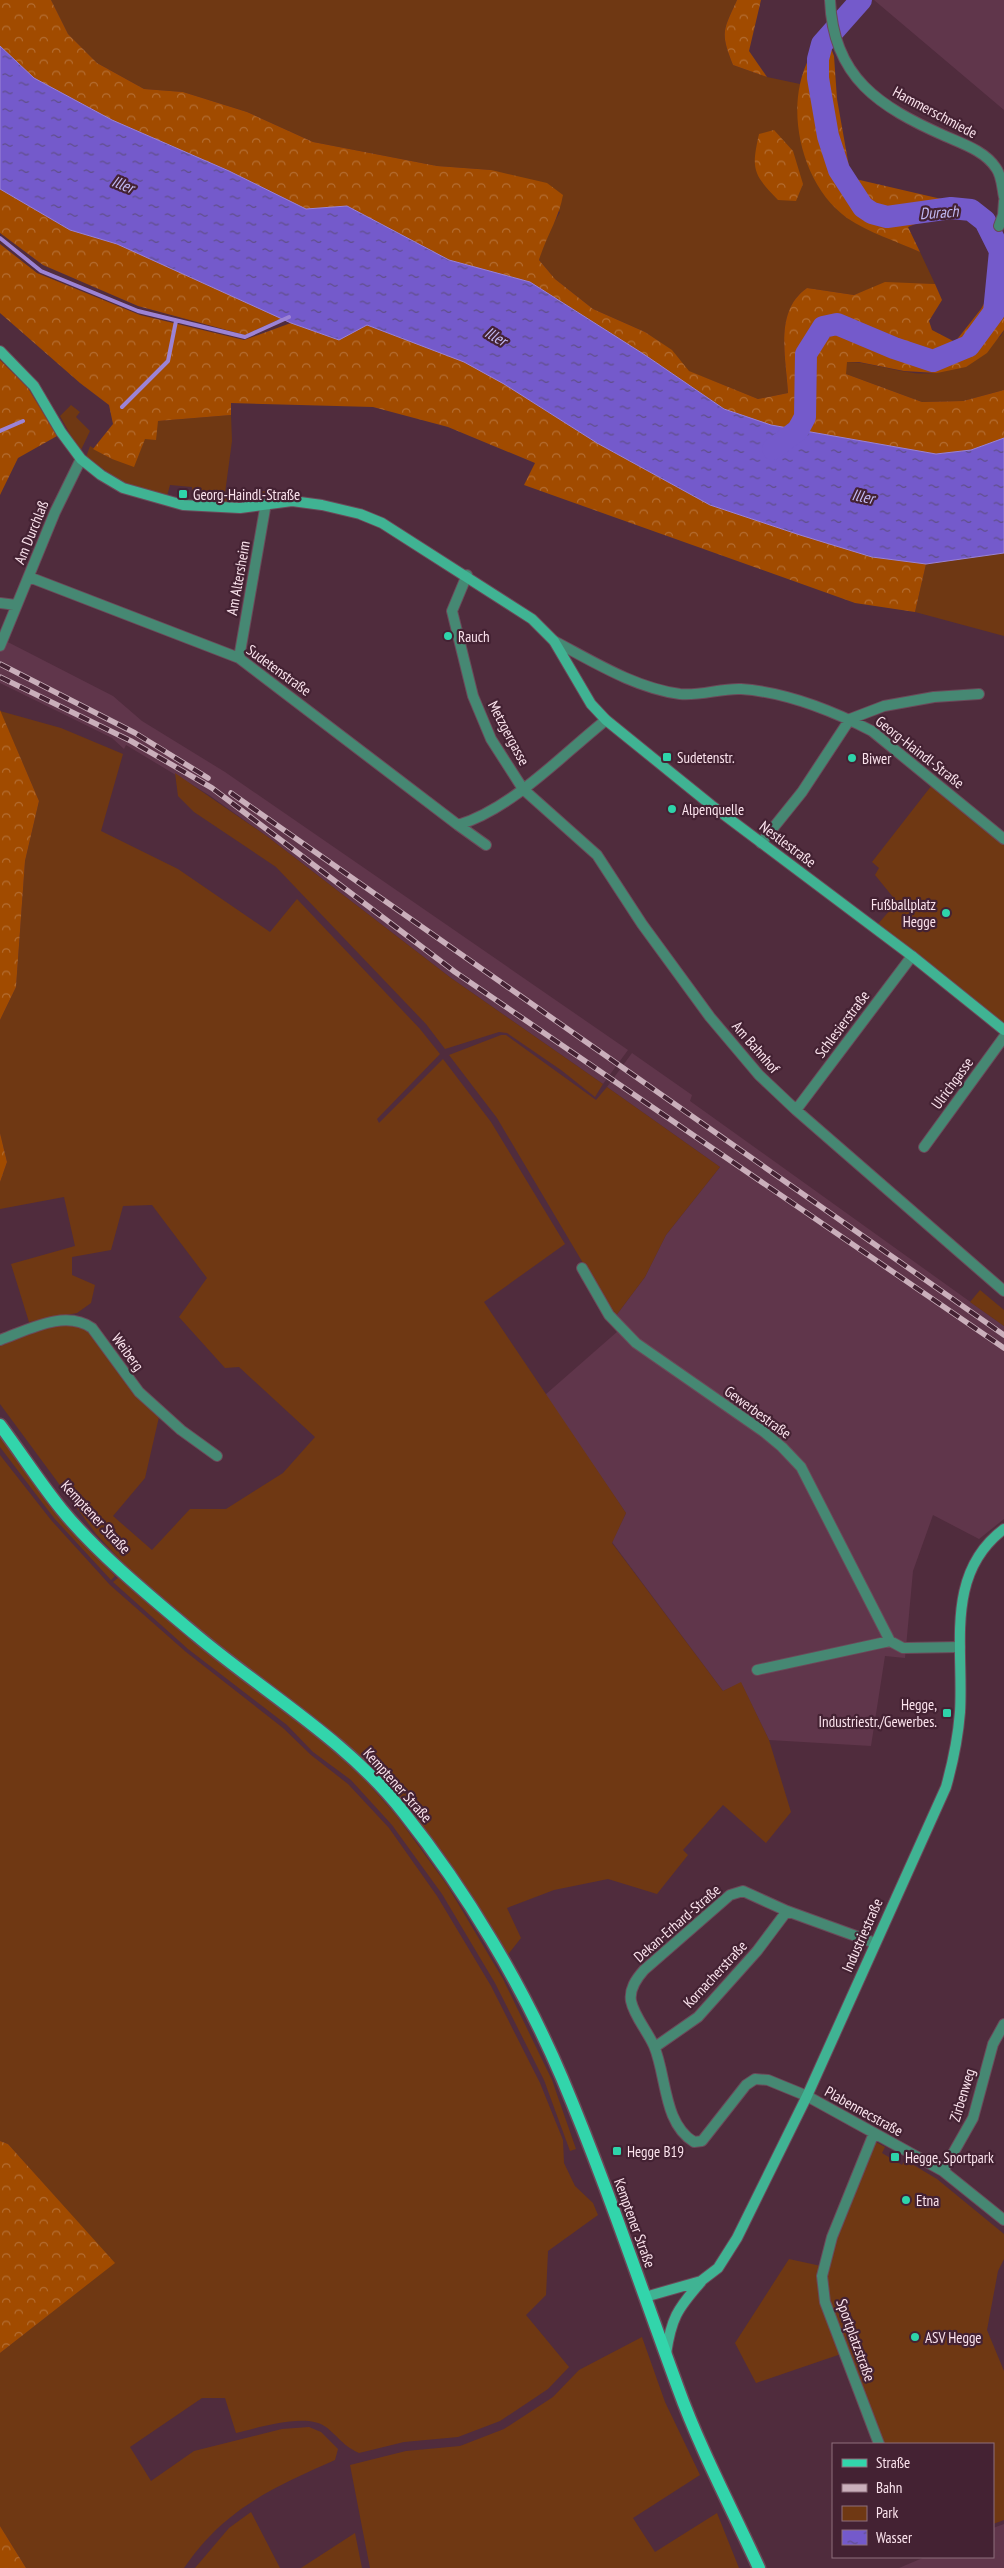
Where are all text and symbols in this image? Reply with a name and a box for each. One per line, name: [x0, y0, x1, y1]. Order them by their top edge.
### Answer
street label: Hammerschmiede: [890, 82, 980, 142]
water label: Iller: [109, 171, 139, 198]
water label: Durach: [919, 201, 960, 223]
water label: Iller: [481, 322, 513, 352]
water label: Iller: [850, 484, 878, 508]
place label: Georg-Haindl-Straße: [193, 485, 300, 504]
marker: Georg-Haindl-Straße: [177, 488, 189, 500]
street label: Am Durchlaß: [10, 497, 52, 567]
street label: Am Altersheim: [222, 539, 254, 617]
place label: Rauch: [458, 627, 490, 646]
marker: Rauch: [442, 630, 454, 642]
street label: Sudetenstraße: [243, 640, 315, 700]
street label: Metzgergasse: [484, 697, 534, 769]
street label: Georg-Haindl-Straße: [872, 711, 968, 793]
place label: Sudetenstr.: [677, 748, 735, 767]
place label: Biwer: [862, 749, 892, 768]
marker: Sudetenstr.: [661, 751, 673, 763]
marker: Biwer: [846, 752, 858, 764]
place label: Alpenquelle: [682, 800, 744, 819]
marker: Alpenquelle: [666, 803, 678, 815]
street label: Nestlestraße: [756, 817, 820, 871]
place label: Fußballplatz Hegge: [871, 895, 936, 931]
marker: Fußballplatz Hegge: [940, 907, 952, 919]
street label: Schlesierstraße: [810, 987, 874, 1061]
street label: Am Bahnhof: [728, 1017, 785, 1078]
street label: Ulrichgasse: [927, 1053, 977, 1113]
street label: Weiberg: [108, 1329, 148, 1375]
street label: Gewerbestraße: [721, 1381, 795, 1443]
street label: Kemptener Straße: [57, 1476, 135, 1558]
place label: Hegge, Industriestr./Gewerbes.: [819, 1695, 937, 1731]
marker: Hegge, Industriestr./Gewerbes.: [941, 1707, 953, 1719]
street label: Kemptener Straße: [360, 1744, 436, 1826]
street label: Dekan-Erhard-Straße: [630, 1880, 724, 1966]
street label: Industriestraße: [837, 1895, 887, 1975]
street label: Kornacherstraße: [679, 1936, 751, 2012]
street label: Zirbenweg: [945, 2066, 979, 2124]
street label: Plabennecstraße: [822, 2082, 906, 2140]
place label: Hegge B19: [627, 2142, 684, 2161]
marker: Hegge B19: [611, 2145, 623, 2157]
place label: Hegge, Sportpark: [905, 2148, 994, 2167]
marker: Hegge, Sportpark: [889, 2151, 901, 2163]
street label: Kemptener Straße: [610, 2176, 660, 2270]
place label: Etna: [916, 2191, 939, 2210]
marker: Etna: [900, 2194, 912, 2206]
street label: Sportplatzstraße: [832, 2296, 880, 2384]
place label: ASV Hegge: [925, 2328, 982, 2347]
marker: ASV Hegge: [909, 2331, 921, 2343]
legend: [832, 2443, 994, 2558]
text: Straße: [876, 2453, 910, 2472]
text: Bahn: [876, 2478, 902, 2497]
text: Park: [876, 2503, 898, 2522]
text: Wasser: [876, 2528, 913, 2547]

